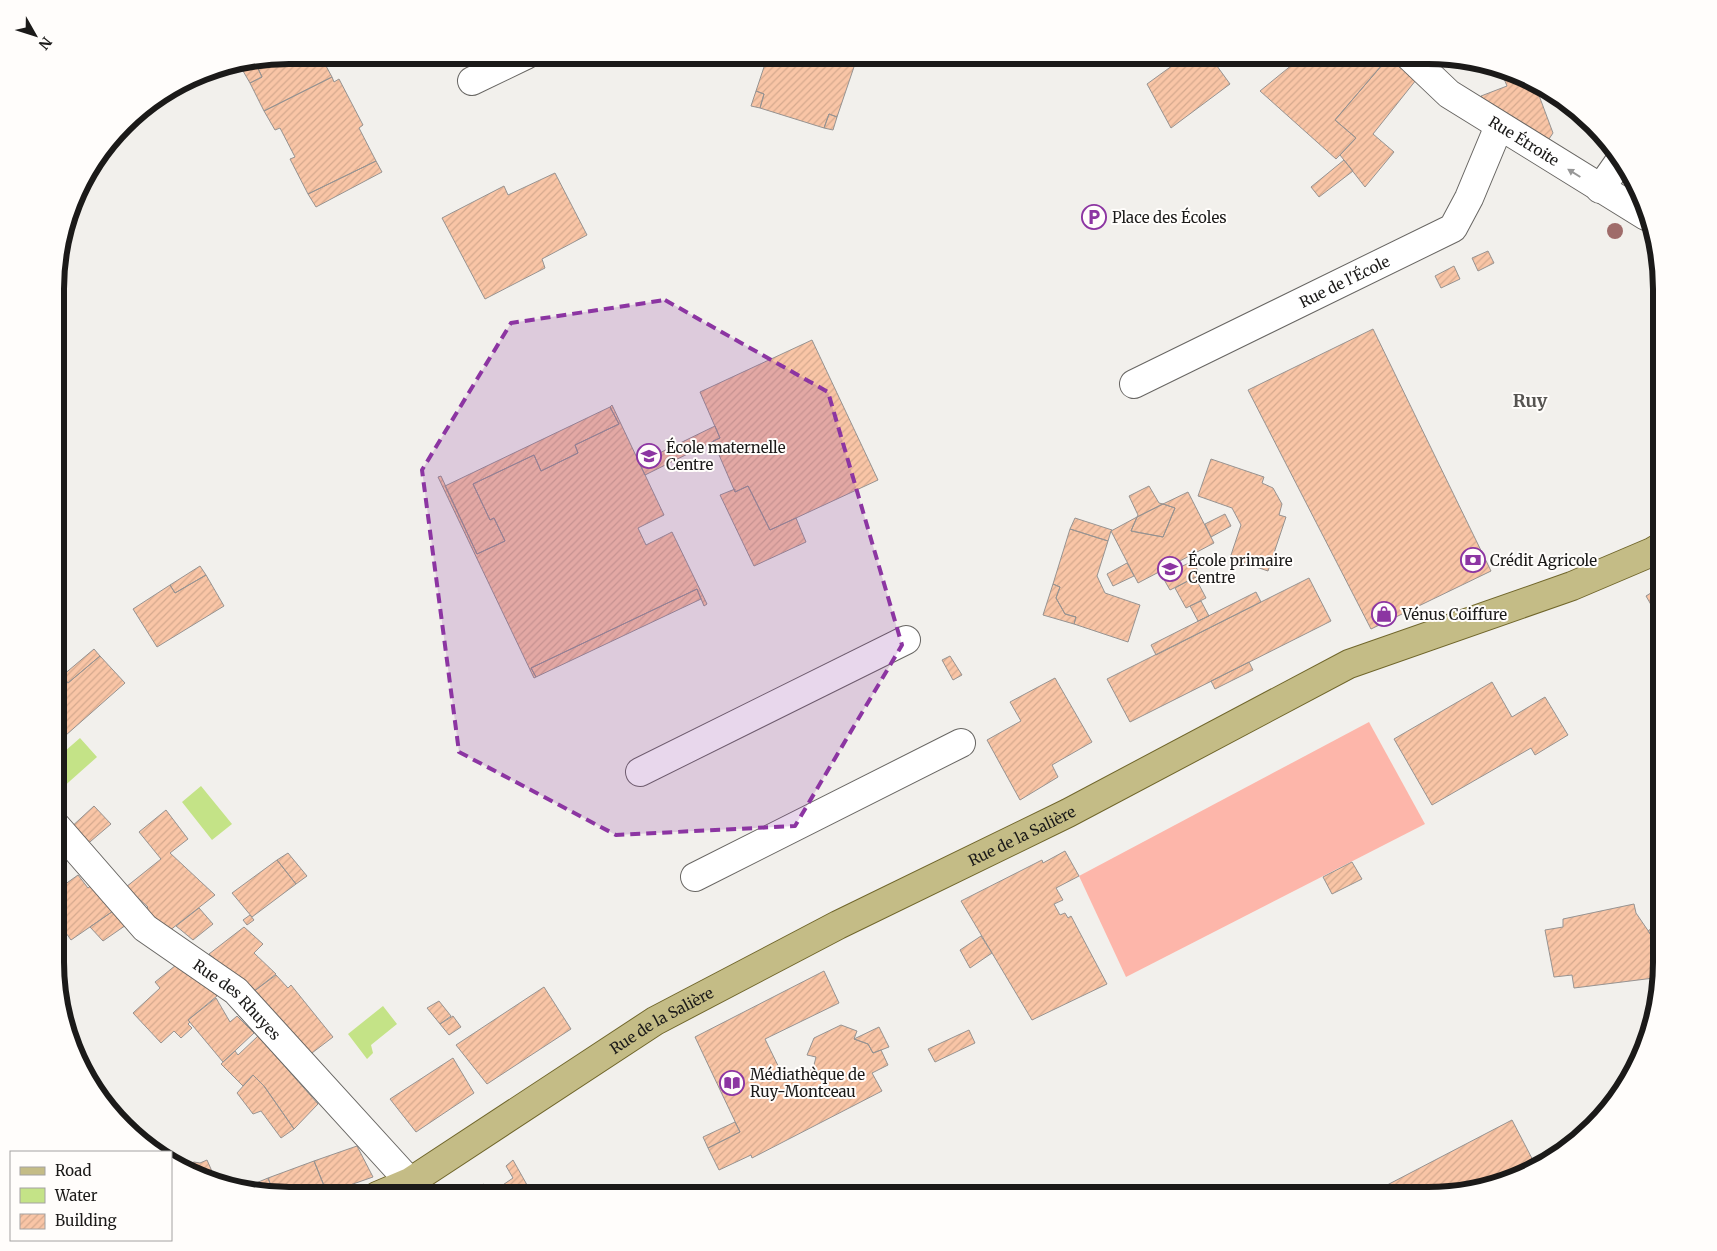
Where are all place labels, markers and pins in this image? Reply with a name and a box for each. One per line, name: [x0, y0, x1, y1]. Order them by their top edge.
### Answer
parking icon: Place des Écoles: [1081, 204, 1107, 230]
place label: Place des Écoles: [1112, 207, 1227, 227]
place label: École maternelle Centre: [666, 437, 786, 474]
school or university icon: École maternelle Centre: [636, 443, 662, 469]
bank icon: Crédit Agricole: [1460, 547, 1486, 573]
place label: École primaire Centre: [1188, 550, 1293, 587]
place label: Crédit Agricole: [1490, 551, 1597, 570]
school or university icon: École primaire Centre: [1157, 556, 1183, 582]
shop icon: Vénus Coiffure: [1371, 601, 1397, 627]
place label: Vénus Coiffure: [1401, 605, 1507, 624]
place label: Médiathèque de Ruy-Montceau: [750, 1065, 865, 1101]
library icon: Médiathèque de Ruy-Montceau: [719, 1070, 745, 1096]

